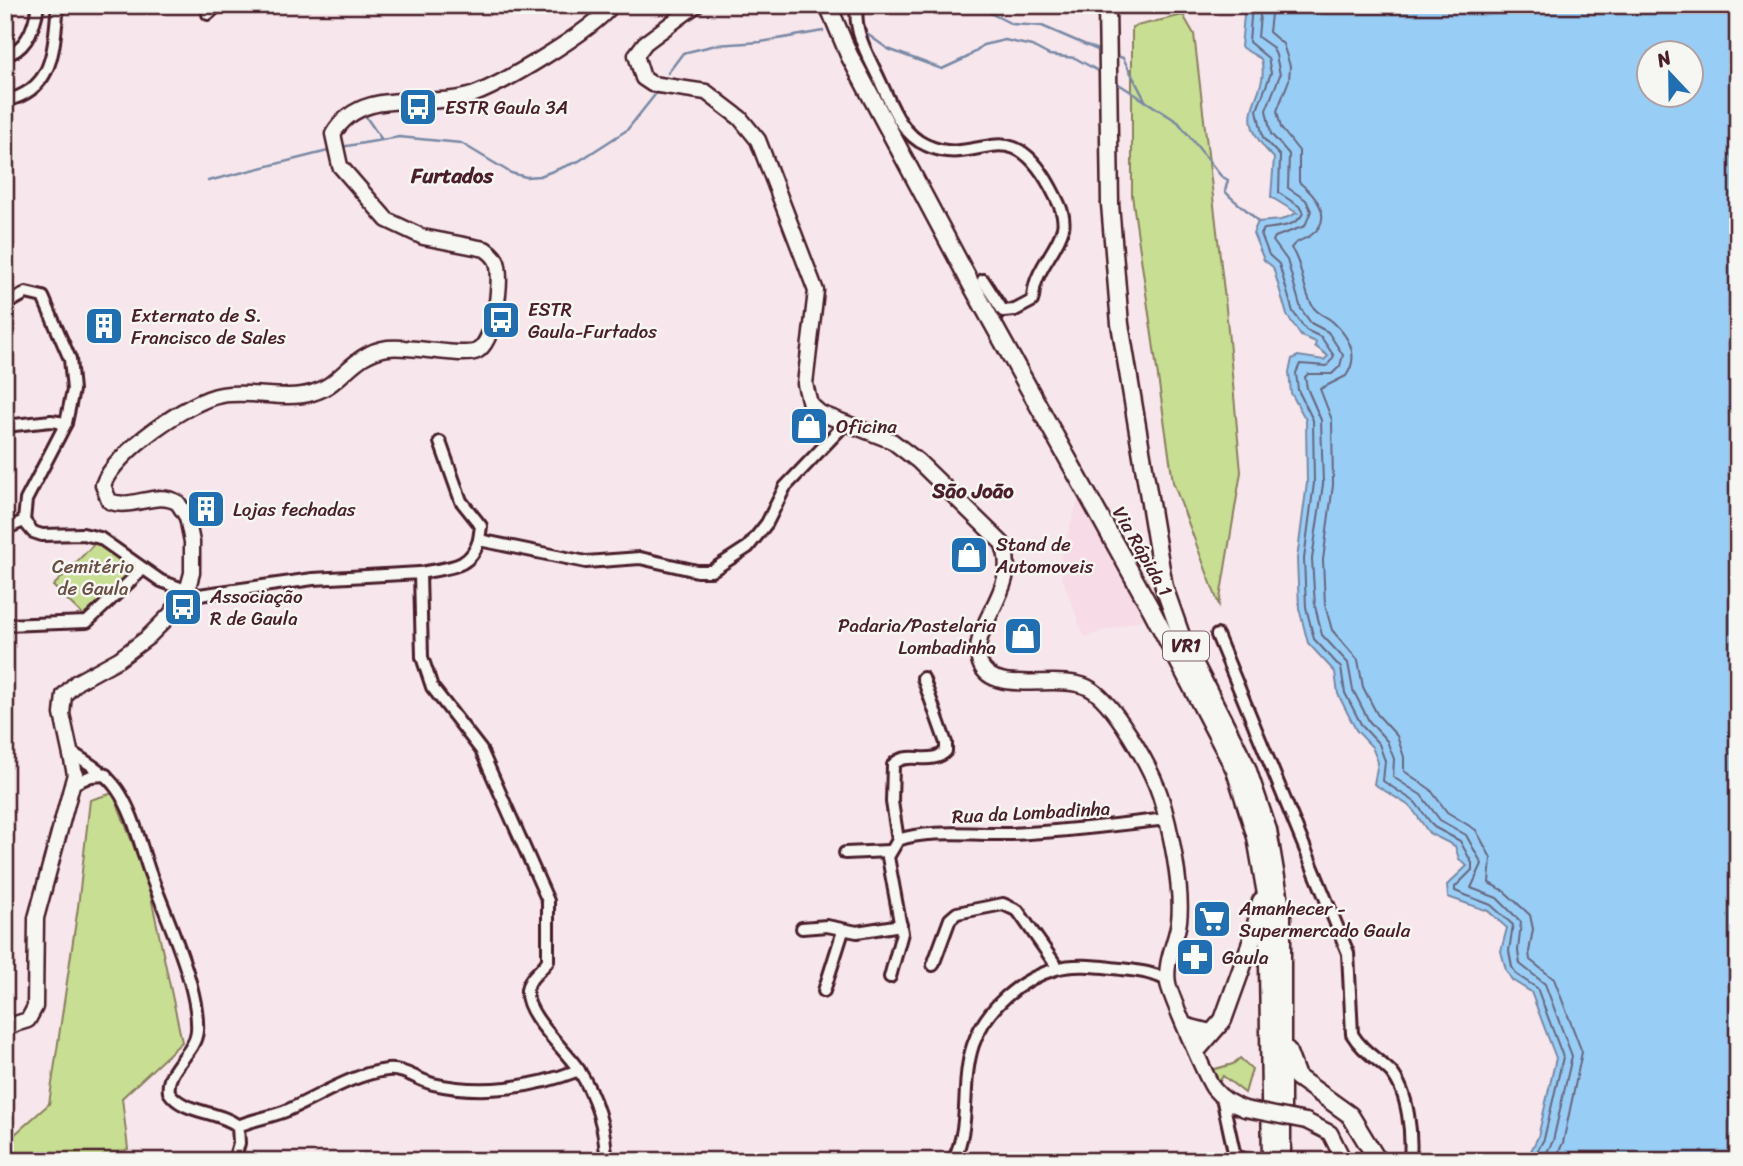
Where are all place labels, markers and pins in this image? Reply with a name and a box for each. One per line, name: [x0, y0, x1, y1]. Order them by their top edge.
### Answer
bus stop icon: ESTR Gaula 3A: [397, 86, 439, 128]
place label: ESTR Gaula 3A: [445, 91, 568, 124]
place label: ESTR Gaula-Furtados: [528, 293, 657, 348]
place label: Externato de S. Francisco de Sales: [131, 299, 286, 354]
bus stop icon: ESTR Gaula-Furtados: [480, 299, 522, 341]
building icon: Externato de S. Francisco de Sales: [83, 305, 125, 347]
shop icon: Oficina: [788, 405, 830, 447]
place label: Oficina: [836, 410, 897, 443]
building icon: Lojas fechadas: [185, 488, 227, 530]
place label: Lojas fechadas: [233, 493, 356, 526]
place label: Stand de Automoveis: [995, 528, 1093, 583]
shop icon: Stand de Automoveis: [948, 534, 990, 576]
place label: Associação R de Gaula: [209, 580, 303, 635]
bus stop icon: Associação R de Gaula: [162, 586, 204, 628]
place label: Padaria/Pastelaria Lombadinha: [838, 609, 996, 664]
shop icon: Padaria/Pastelaria Lombadinha: [1002, 615, 1044, 657]
place label: Amanhecer - Supermercado Gaula: [1238, 892, 1411, 947]
supermarket icon: Amanhecer - Supermercado Gaula: [1191, 898, 1233, 940]
pharmacy icon: Gaula: [1174, 936, 1216, 978]
place label: Gaula: [1222, 941, 1269, 974]

